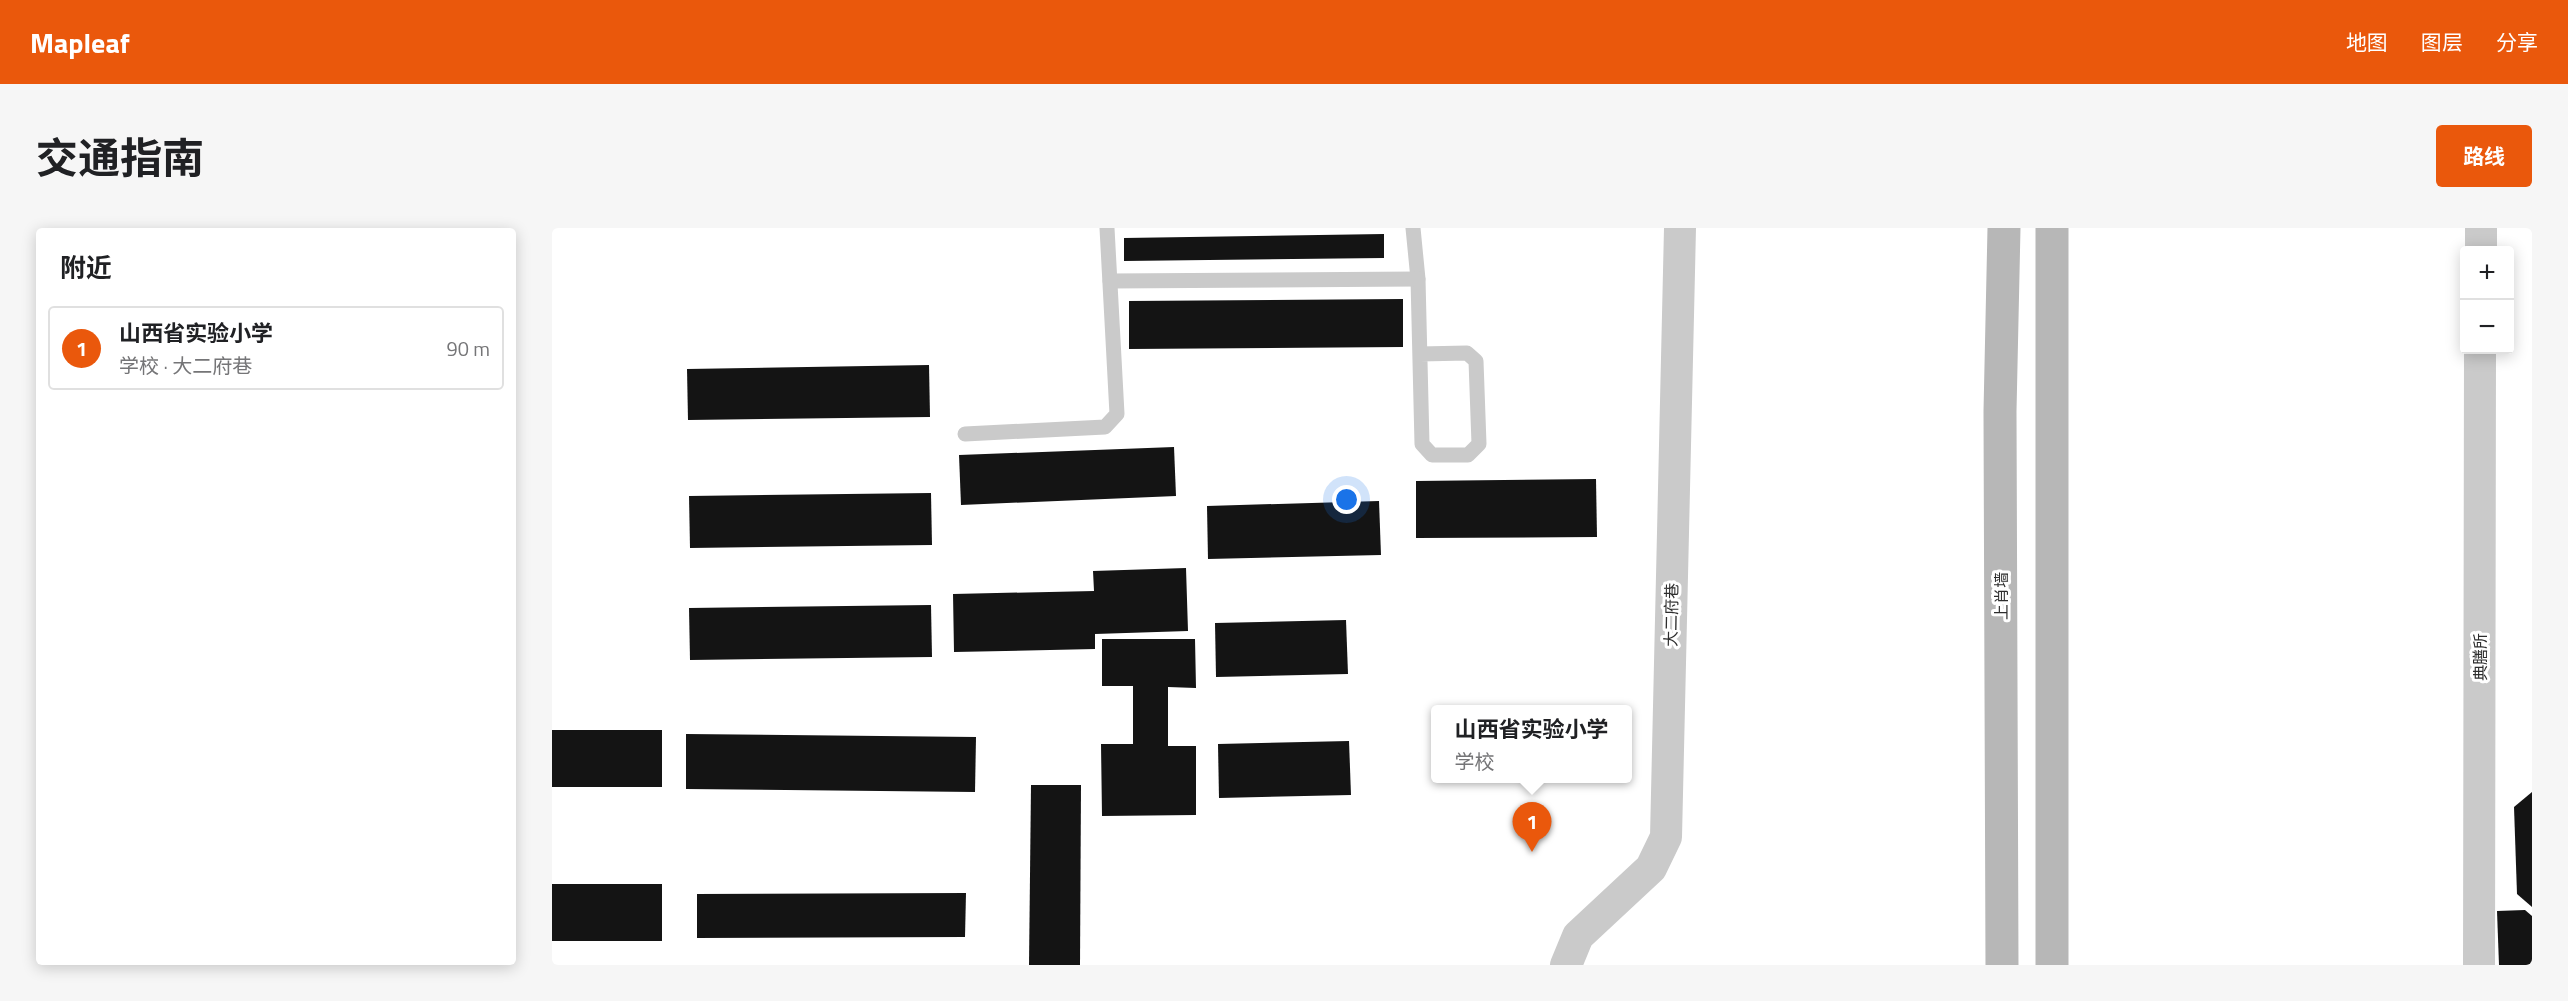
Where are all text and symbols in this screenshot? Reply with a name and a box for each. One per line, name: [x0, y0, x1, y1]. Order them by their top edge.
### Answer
text: Mapleaf: [30, 21, 130, 64]
text: 地图: [2346, 26, 2388, 58]
text: 图层: [2421, 26, 2463, 58]
text: 分享: [2496, 26, 2538, 58]
text: 交通指南: [36, 125, 204, 189]
button: 路线: [2436, 125, 2532, 187]
map controls: [2460, 246, 2514, 354]
button: +: [2460, 246, 2514, 300]
text: 附近: [60, 248, 112, 287]
button: −: [2460, 300, 2514, 354]
text: 山西省实验小学: [119, 316, 273, 350]
text: 1: [76, 333, 87, 364]
text: 90 m: [446, 333, 490, 364]
text: 学校 · 大二府巷: [119, 350, 252, 381]
your location: [1332, 485, 1361, 514]
street label: 上肖墙: [1989, 572, 2013, 620]
street label: 大二府巷: [1658, 583, 1684, 647]
street label: 典膳所: [2468, 633, 2492, 681]
popup: [1431, 705, 1632, 783]
text: 山西省实验小学: [1454, 712, 1609, 746]
text: 学校: [1454, 746, 1494, 777]
pin: 1: [1512, 802, 1552, 852]

